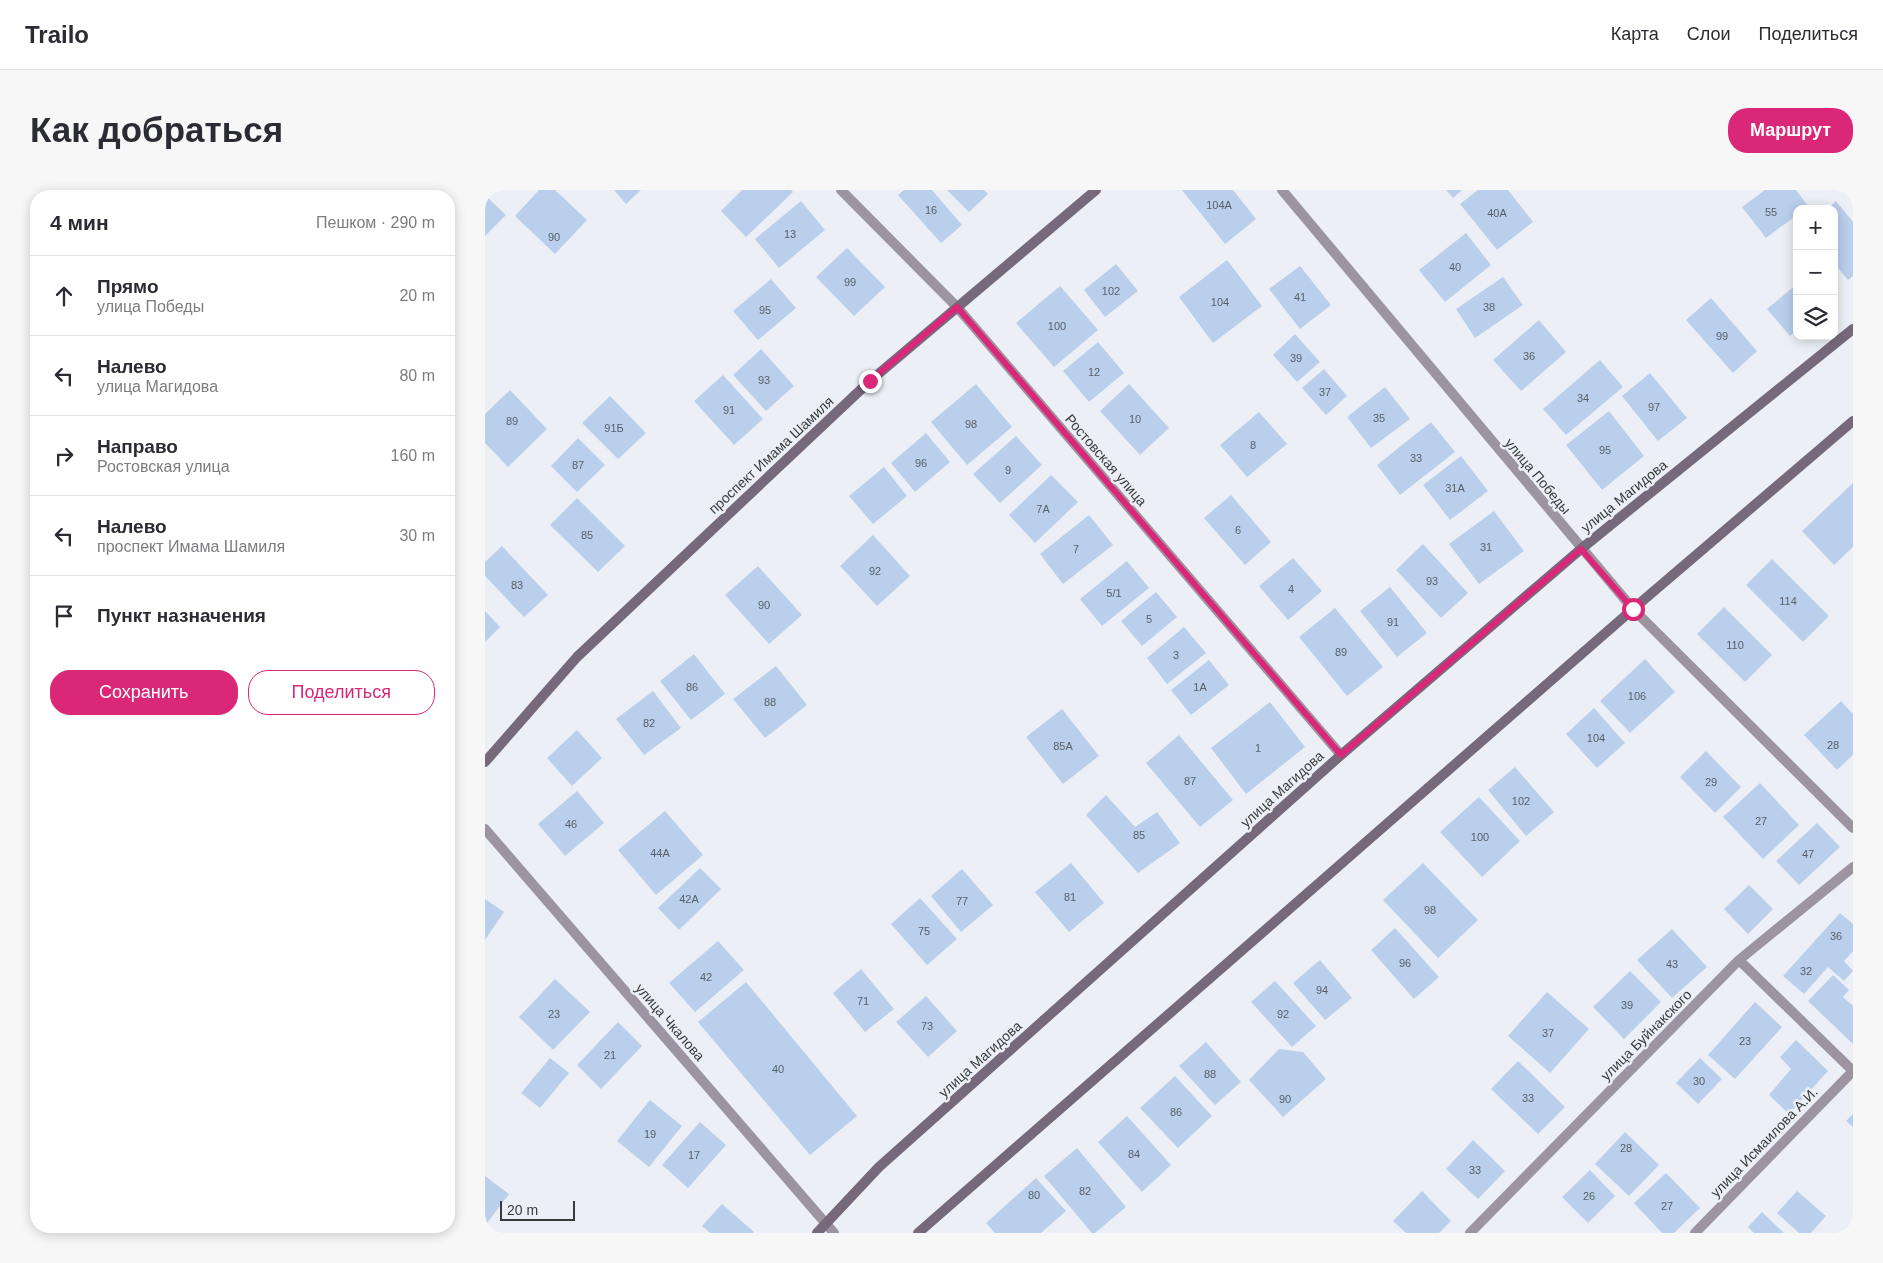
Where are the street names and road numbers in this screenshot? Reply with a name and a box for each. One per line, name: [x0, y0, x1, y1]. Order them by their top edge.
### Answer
street label: проспект Имама Шамиля: [705, 393, 837, 517]
street label: Ростовская улица: [1062, 411, 1150, 509]
street label: улица Победы: [1502, 435, 1574, 517]
street label: улица Магидова: [1578, 456, 1670, 536]
street label: улица Магидова: [1237, 747, 1327, 830]
street label: улица Чкалова: [632, 980, 708, 1064]
street label: улица Буйнакского: [1597, 986, 1695, 1084]
street label: улица Магидова: [935, 1017, 1025, 1100]
street label: улица Исмаилова А.И.: [1707, 1084, 1821, 1200]

